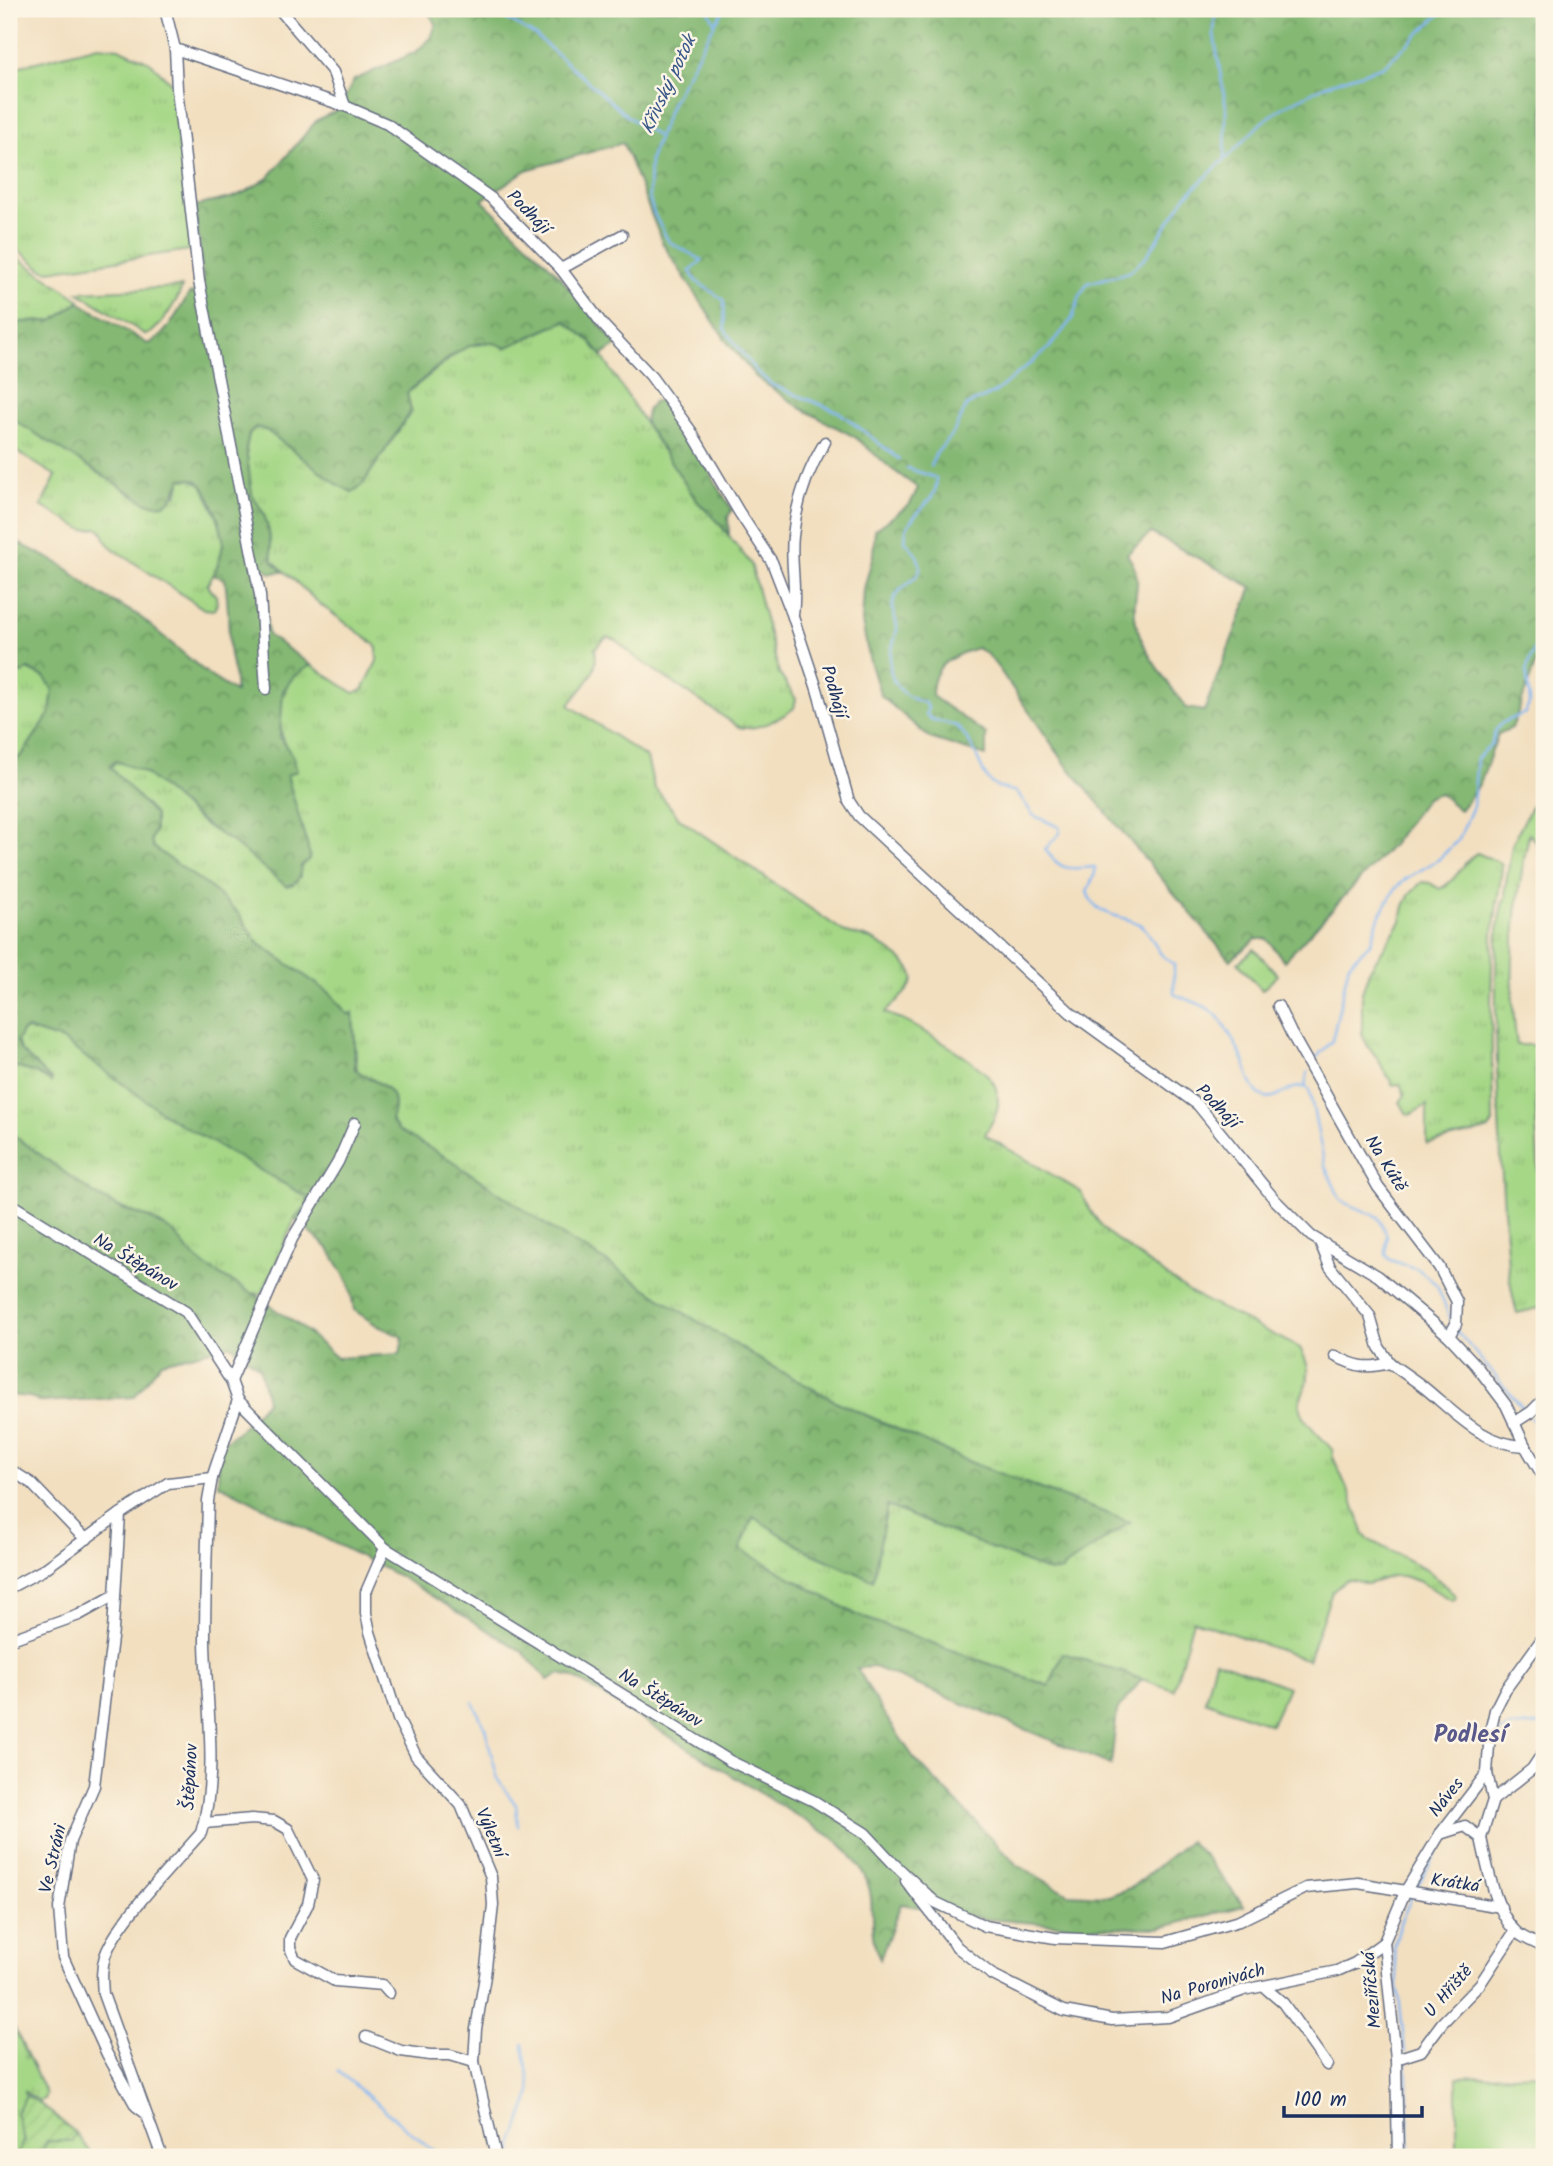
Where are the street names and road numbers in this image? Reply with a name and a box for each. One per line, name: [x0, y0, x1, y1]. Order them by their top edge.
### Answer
street label: Podhájí: [499, 184, 559, 244]
street label: Podhájí: [812, 662, 855, 725]
street label: Podhájí: [1188, 1078, 1248, 1138]
street label: Na Kútě: [1356, 1130, 1414, 1199]
street label: Na Štěpánov: [87, 1226, 183, 1300]
street label: Na Štěpánov: [612, 1662, 708, 1737]
street label: Štěpánov: [175, 1743, 207, 1811]
street label: Náves: [1422, 1771, 1472, 1824]
street label: Výletní: [467, 1804, 514, 1865]
street label: Ve Stráni: [32, 1821, 76, 1896]
street label: Krátká: [1429, 1866, 1483, 1902]
street label: Meziříčská: [1355, 1949, 1391, 2030]
street label: Na Poronivách: [1157, 1956, 1269, 2014]
street label: U Hřiště: [1418, 1958, 1481, 2025]

